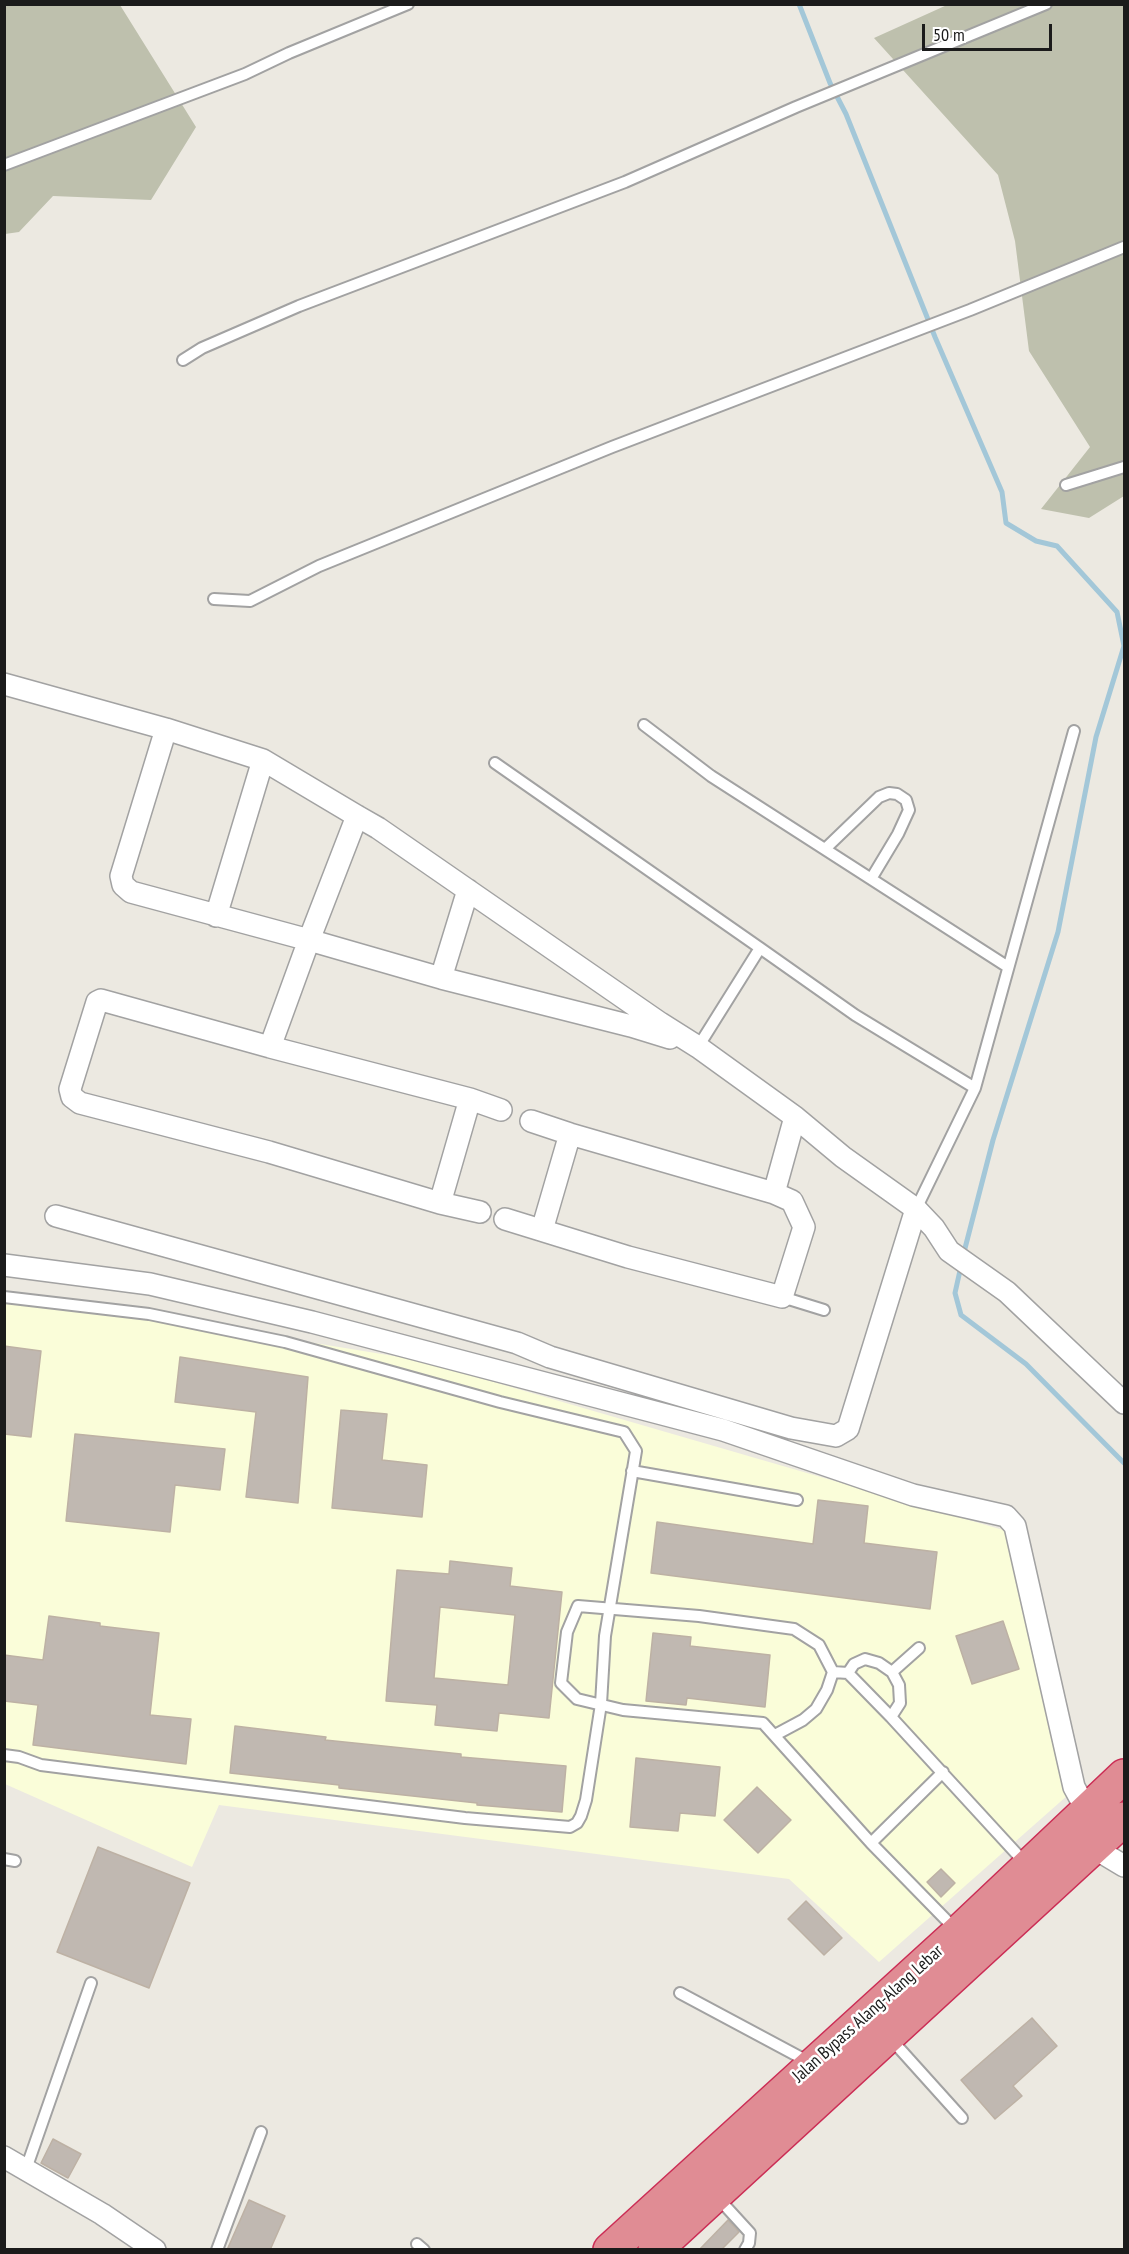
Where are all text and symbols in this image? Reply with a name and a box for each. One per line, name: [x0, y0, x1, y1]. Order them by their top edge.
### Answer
scale bar: [925, 12, 1056, 50]
text: 50 m: [933, 23, 965, 46]
street label: Jalan Bypass Alang-Alang Lebar: [788, 1941, 948, 2087]

